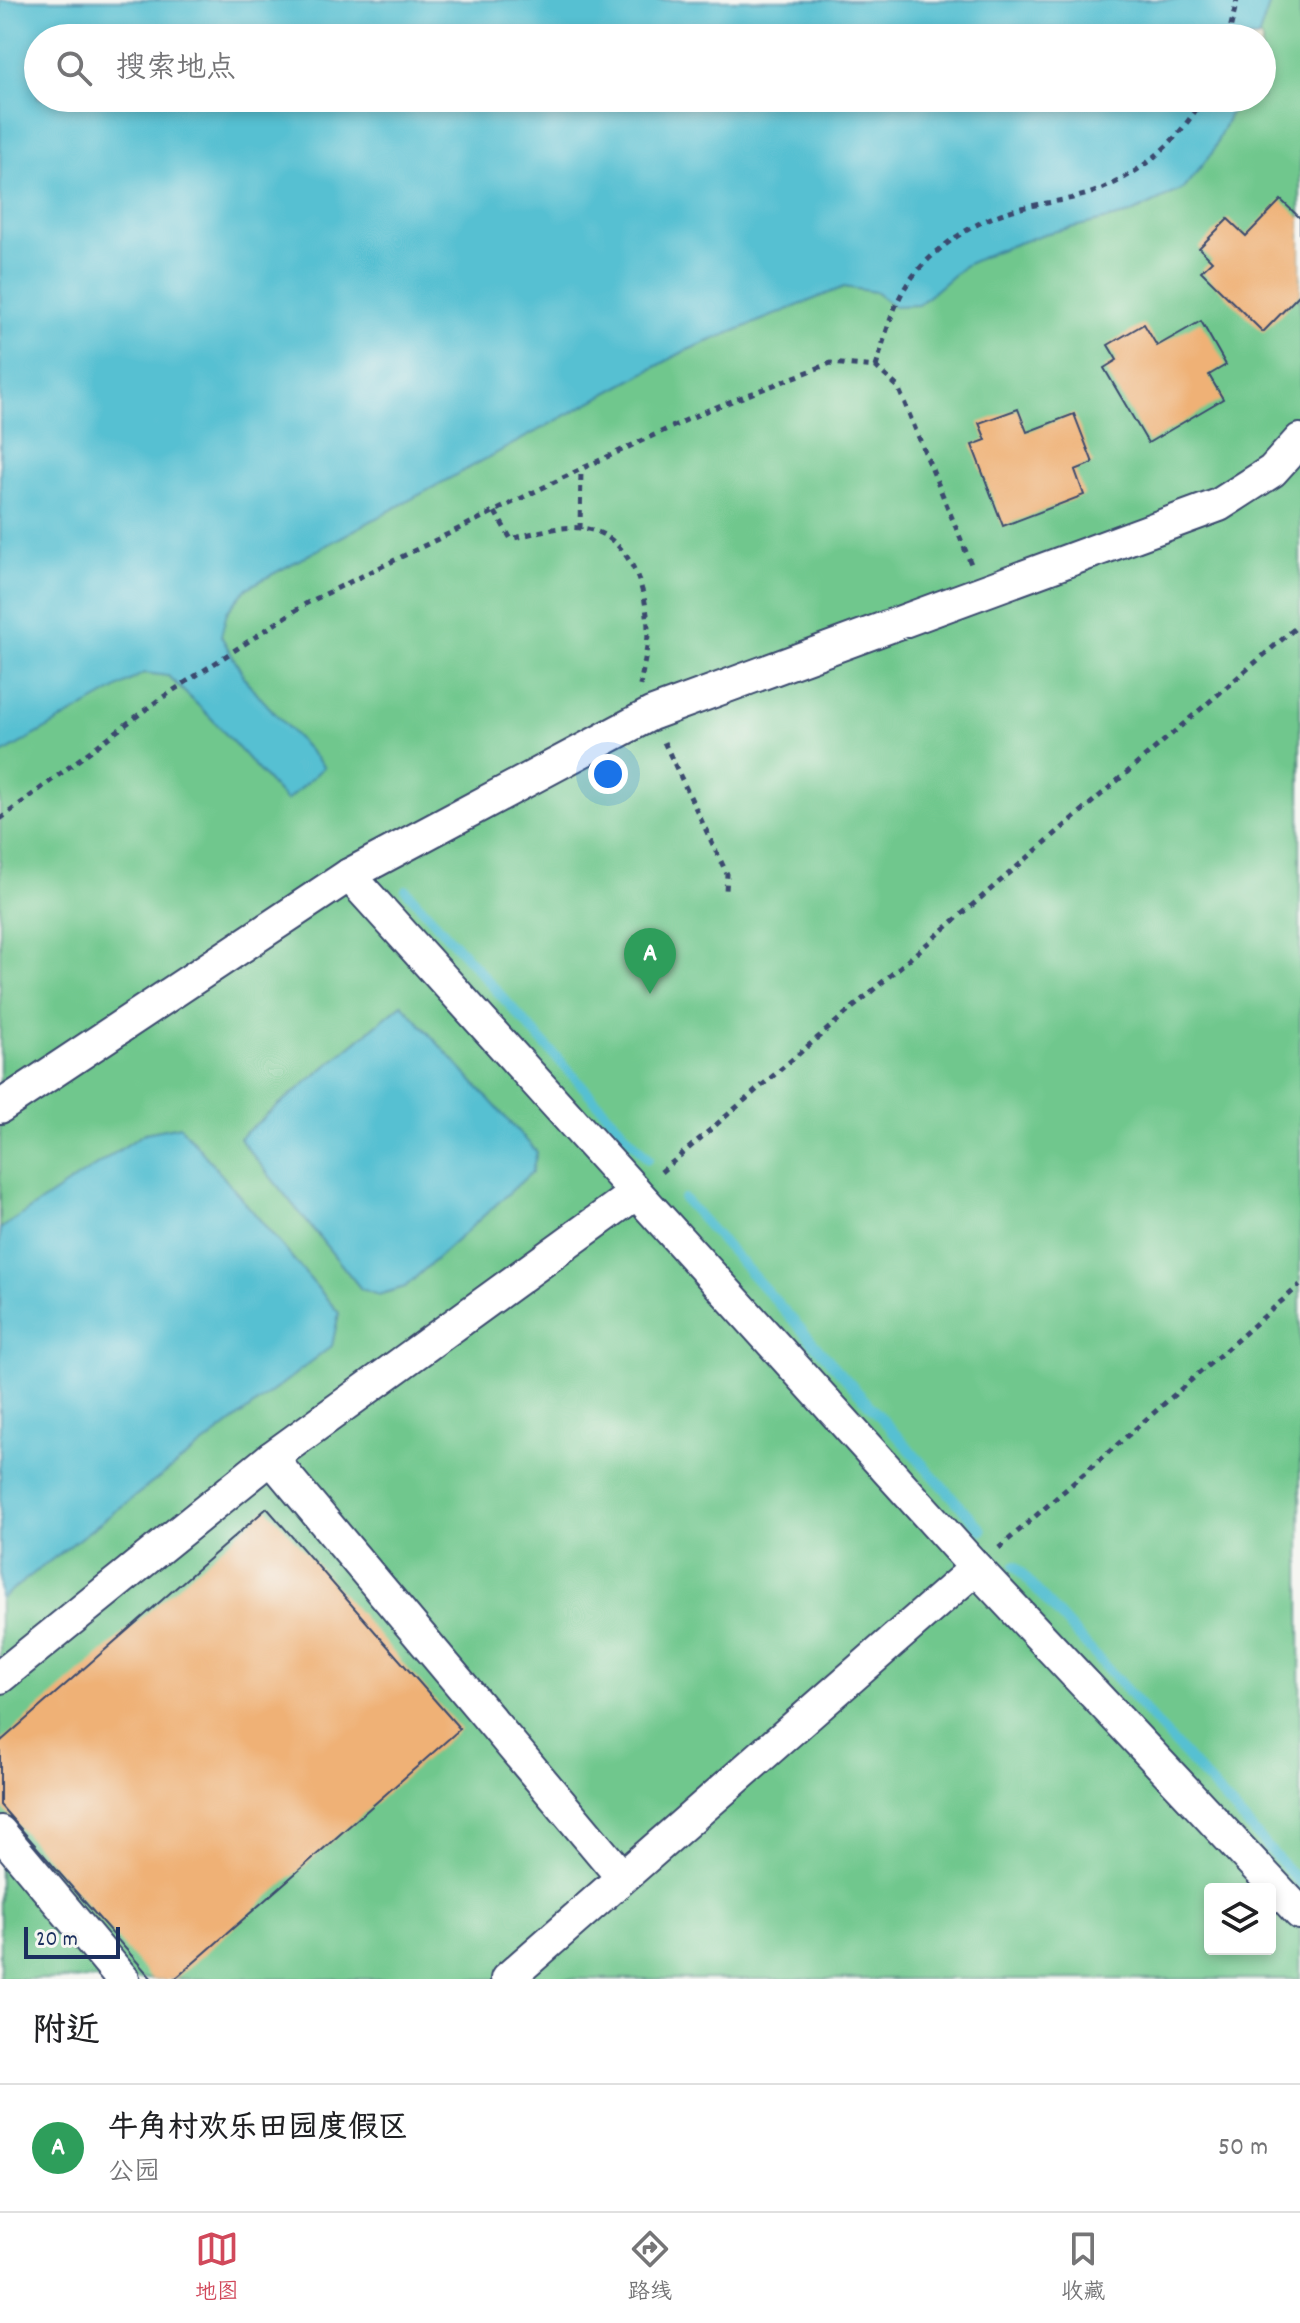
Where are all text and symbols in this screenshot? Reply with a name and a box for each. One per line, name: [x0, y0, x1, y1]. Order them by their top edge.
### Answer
search box: [24, 24, 1276, 112]
icon: search: [52, 46, 96, 90]
text: 搜索地点: [116, 49, 236, 92]
your location: [588, 754, 628, 794]
pin: A: [624, 928, 676, 994]
map controls: [1204, 1883, 1276, 1955]
button: layers: [1204, 1883, 1276, 1955]
scale bar: [24, 1923, 120, 1959]
text: 20 m: [36, 1925, 78, 1956]
text: 附近: [32, 2009, 100, 2058]
text: 牛角村欢乐田园度假区: [108, 2109, 408, 2152]
text: A: [51, 2130, 65, 2167]
text: 50 m: [1218, 2130, 1268, 2167]
text: 公园: [108, 2155, 160, 2192]
tab: 地图: [195, 2227, 239, 2309]
tab: 路线: [628, 2227, 672, 2309]
tab: 收藏: [1061, 2227, 1105, 2309]

